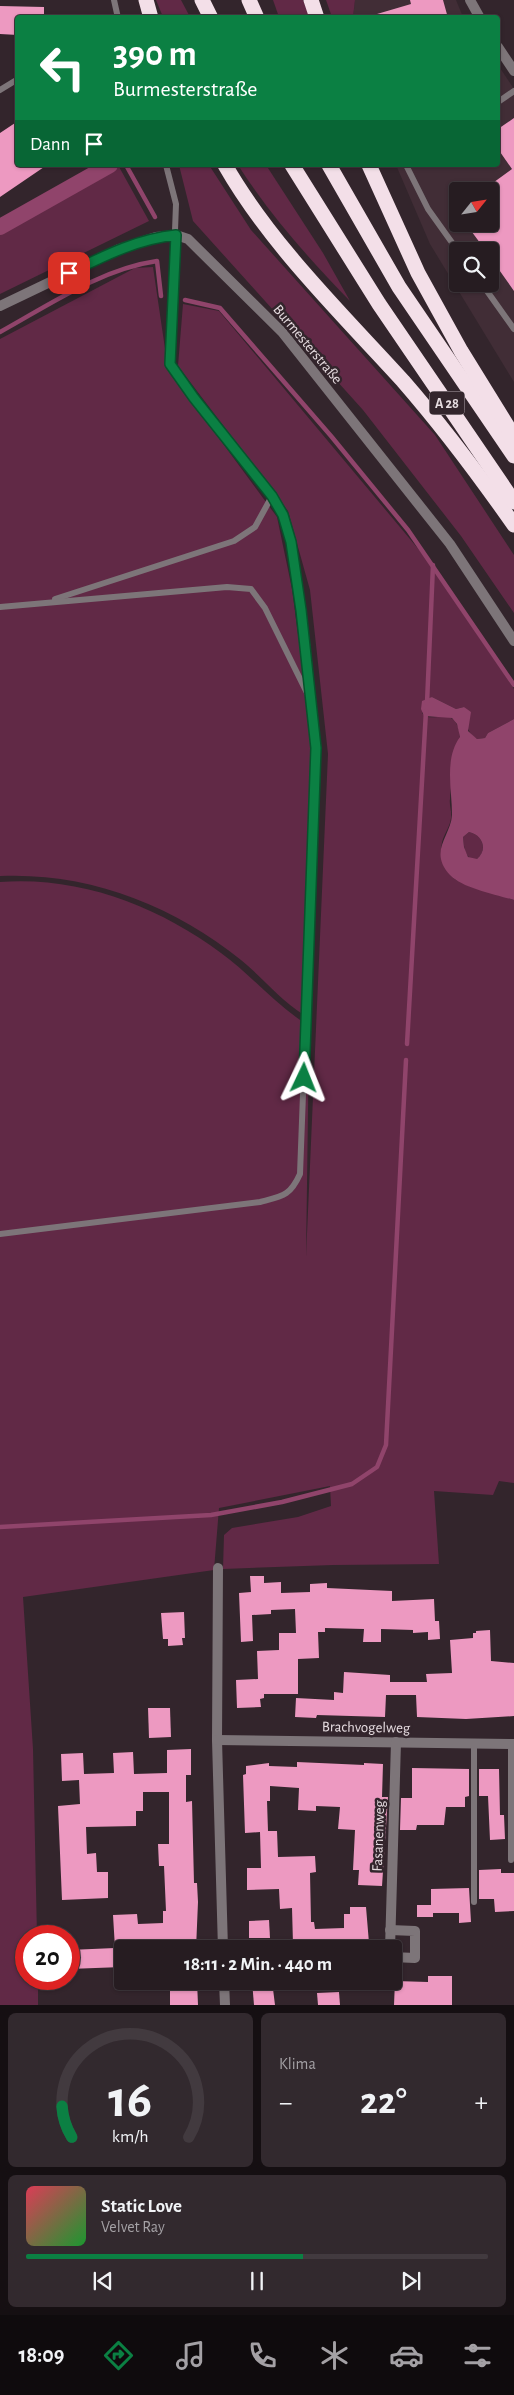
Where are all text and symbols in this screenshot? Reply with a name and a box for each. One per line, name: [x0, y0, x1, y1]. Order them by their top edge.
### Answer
icon: left: [30, 35, 95, 100]
text: 390 m: [113, 37, 197, 72]
text: Burmesterstraße: [113, 78, 257, 100]
icon: arrive: [80, 130, 108, 158]
text: Dann: [30, 135, 70, 154]
north arrow: [449, 182, 499, 232]
map controls: [449, 182, 499, 292]
button: search: [449, 242, 499, 292]
pin: [48, 252, 90, 294]
icon: arrive: [55, 259, 83, 287]
street label: Burmesterstraße: [270, 302, 345, 387]
road number: A 28: [430, 392, 464, 414]
position arrow: [277, 1051, 329, 1103]
street label: Brachvogelweg: [322, 1719, 411, 1736]
street label: Fasanenweg: [370, 1799, 387, 1872]
speed limit sign: 20: [15, 1925, 80, 1990]
text: 18:11 · 2 Min. · 440 m: [184, 1955, 332, 1974]
text: Klima: [279, 2056, 316, 2072]
text: 16: [109, 2074, 152, 2126]
text: 22°: [360, 2083, 407, 2121]
text: −: [279, 2089, 292, 2117]
text: +: [475, 2089, 488, 2117]
text: km/h: [112, 2128, 149, 2146]
text: Static Love: [101, 2197, 182, 2216]
text: Velvet Ray: [101, 2219, 165, 2235]
icon: previous: [89, 2267, 117, 2295]
icon: pause: [243, 2267, 271, 2295]
icon: next: [397, 2267, 425, 2295]
icon: directions: [101, 2338, 136, 2373]
icon: music: [173, 2338, 208, 2373]
icon: phone: [245, 2338, 280, 2373]
icon: climate: [317, 2338, 352, 2373]
icon: car: [389, 2338, 424, 2373]
icon: filters: [460, 2338, 495, 2373]
text: 18:09: [18, 2344, 64, 2366]

